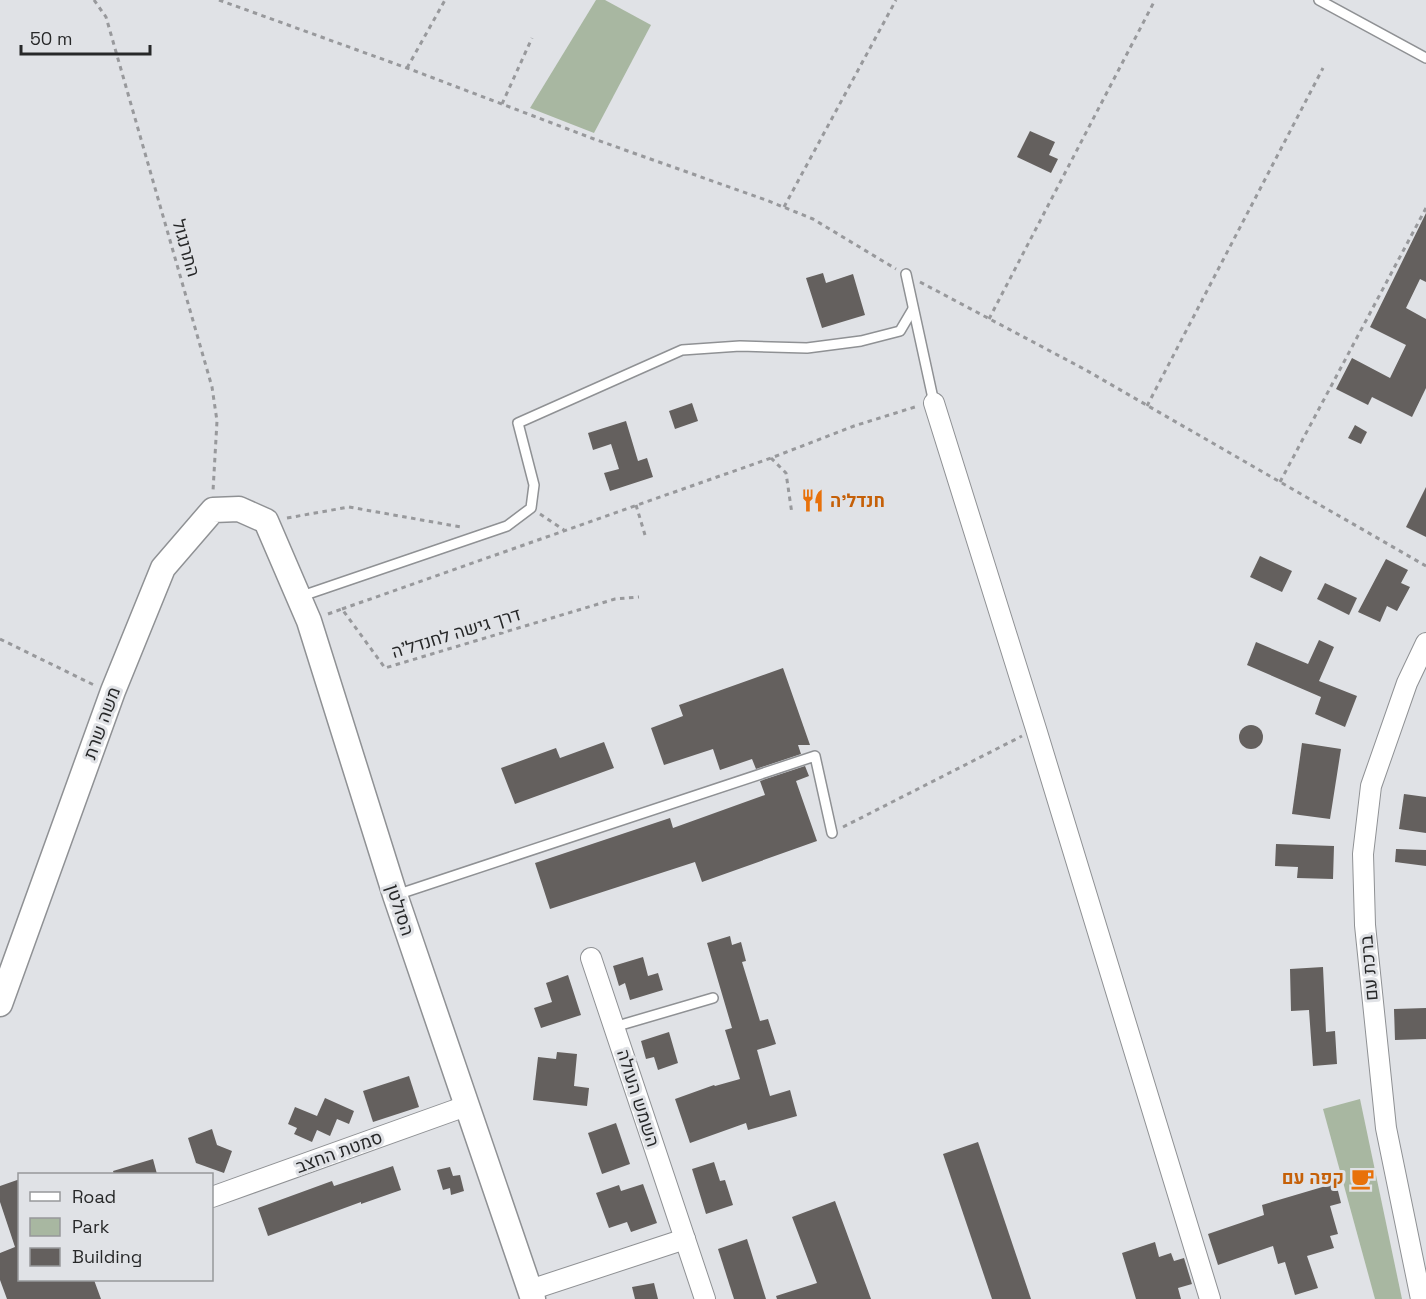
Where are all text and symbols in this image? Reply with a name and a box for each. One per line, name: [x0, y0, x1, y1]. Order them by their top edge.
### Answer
scale bar: [21, 18, 150, 56]
text: 50 m: [30, 27, 72, 50]
street label: התרנגול: [167, 216, 206, 279]
restaurant icon: חנדל'ה: [799, 488, 825, 514]
place label: חנדל'ה: [830, 489, 885, 512]
street label: דרך גישה לחנדל'ה: [388, 602, 523, 663]
street label: משה שרת: [78, 684, 125, 762]
street label: הסולטן: [381, 881, 420, 939]
street label: ברכת עם: [1354, 934, 1383, 1002]
street label: השמש העולה: [612, 1046, 665, 1150]
street label: סמטת החצב: [292, 1125, 385, 1178]
cafe icon: קפה עם: [1349, 1165, 1375, 1191]
place label: קפה עם: [1282, 1166, 1344, 1189]
legend: [18, 1173, 213, 1281]
text: Road: [72, 1185, 116, 1208]
text: Park: [72, 1215, 110, 1238]
text: Building: [72, 1245, 142, 1268]

